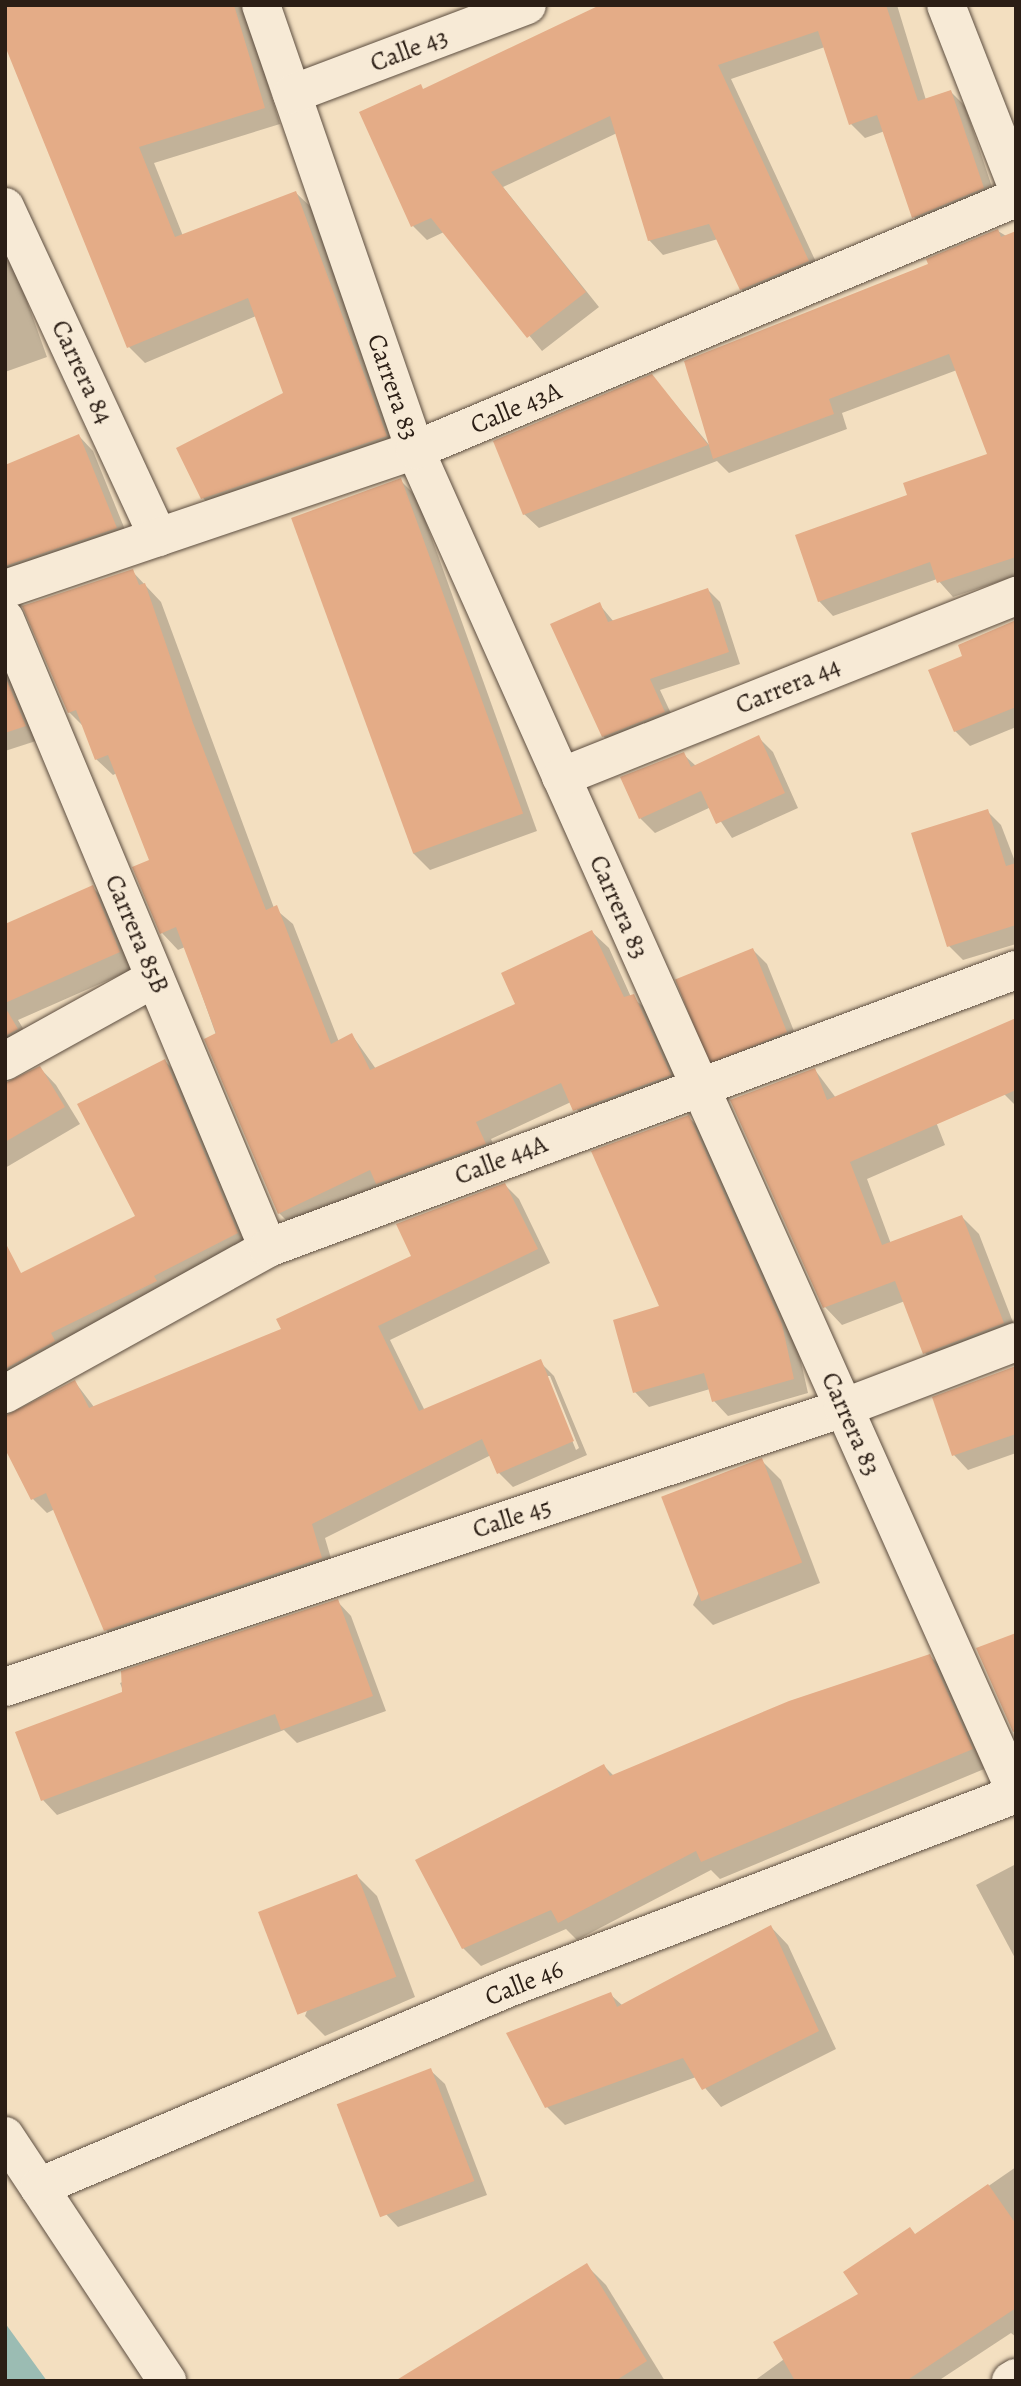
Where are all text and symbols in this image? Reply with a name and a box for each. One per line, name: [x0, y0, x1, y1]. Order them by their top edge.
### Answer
street label: Calle 43: [366, 21, 452, 79]
street label: Carrera 84: [44, 315, 120, 429]
street label: Carrera 83: [360, 330, 426, 444]
street label: Calle 43A: [466, 375, 566, 441]
street label: Carrera 44: [731, 651, 845, 721]
street label: Carrera 83: [582, 850, 656, 964]
street label: Carrera 85B: [98, 870, 176, 998]
street label: Calle 44A: [450, 1128, 552, 1192]
street label: Carrera 83: [814, 1367, 888, 1481]
street label: Calle 45: [469, 1491, 555, 1545]
street label: Calle 46: [480, 1953, 568, 2013]

